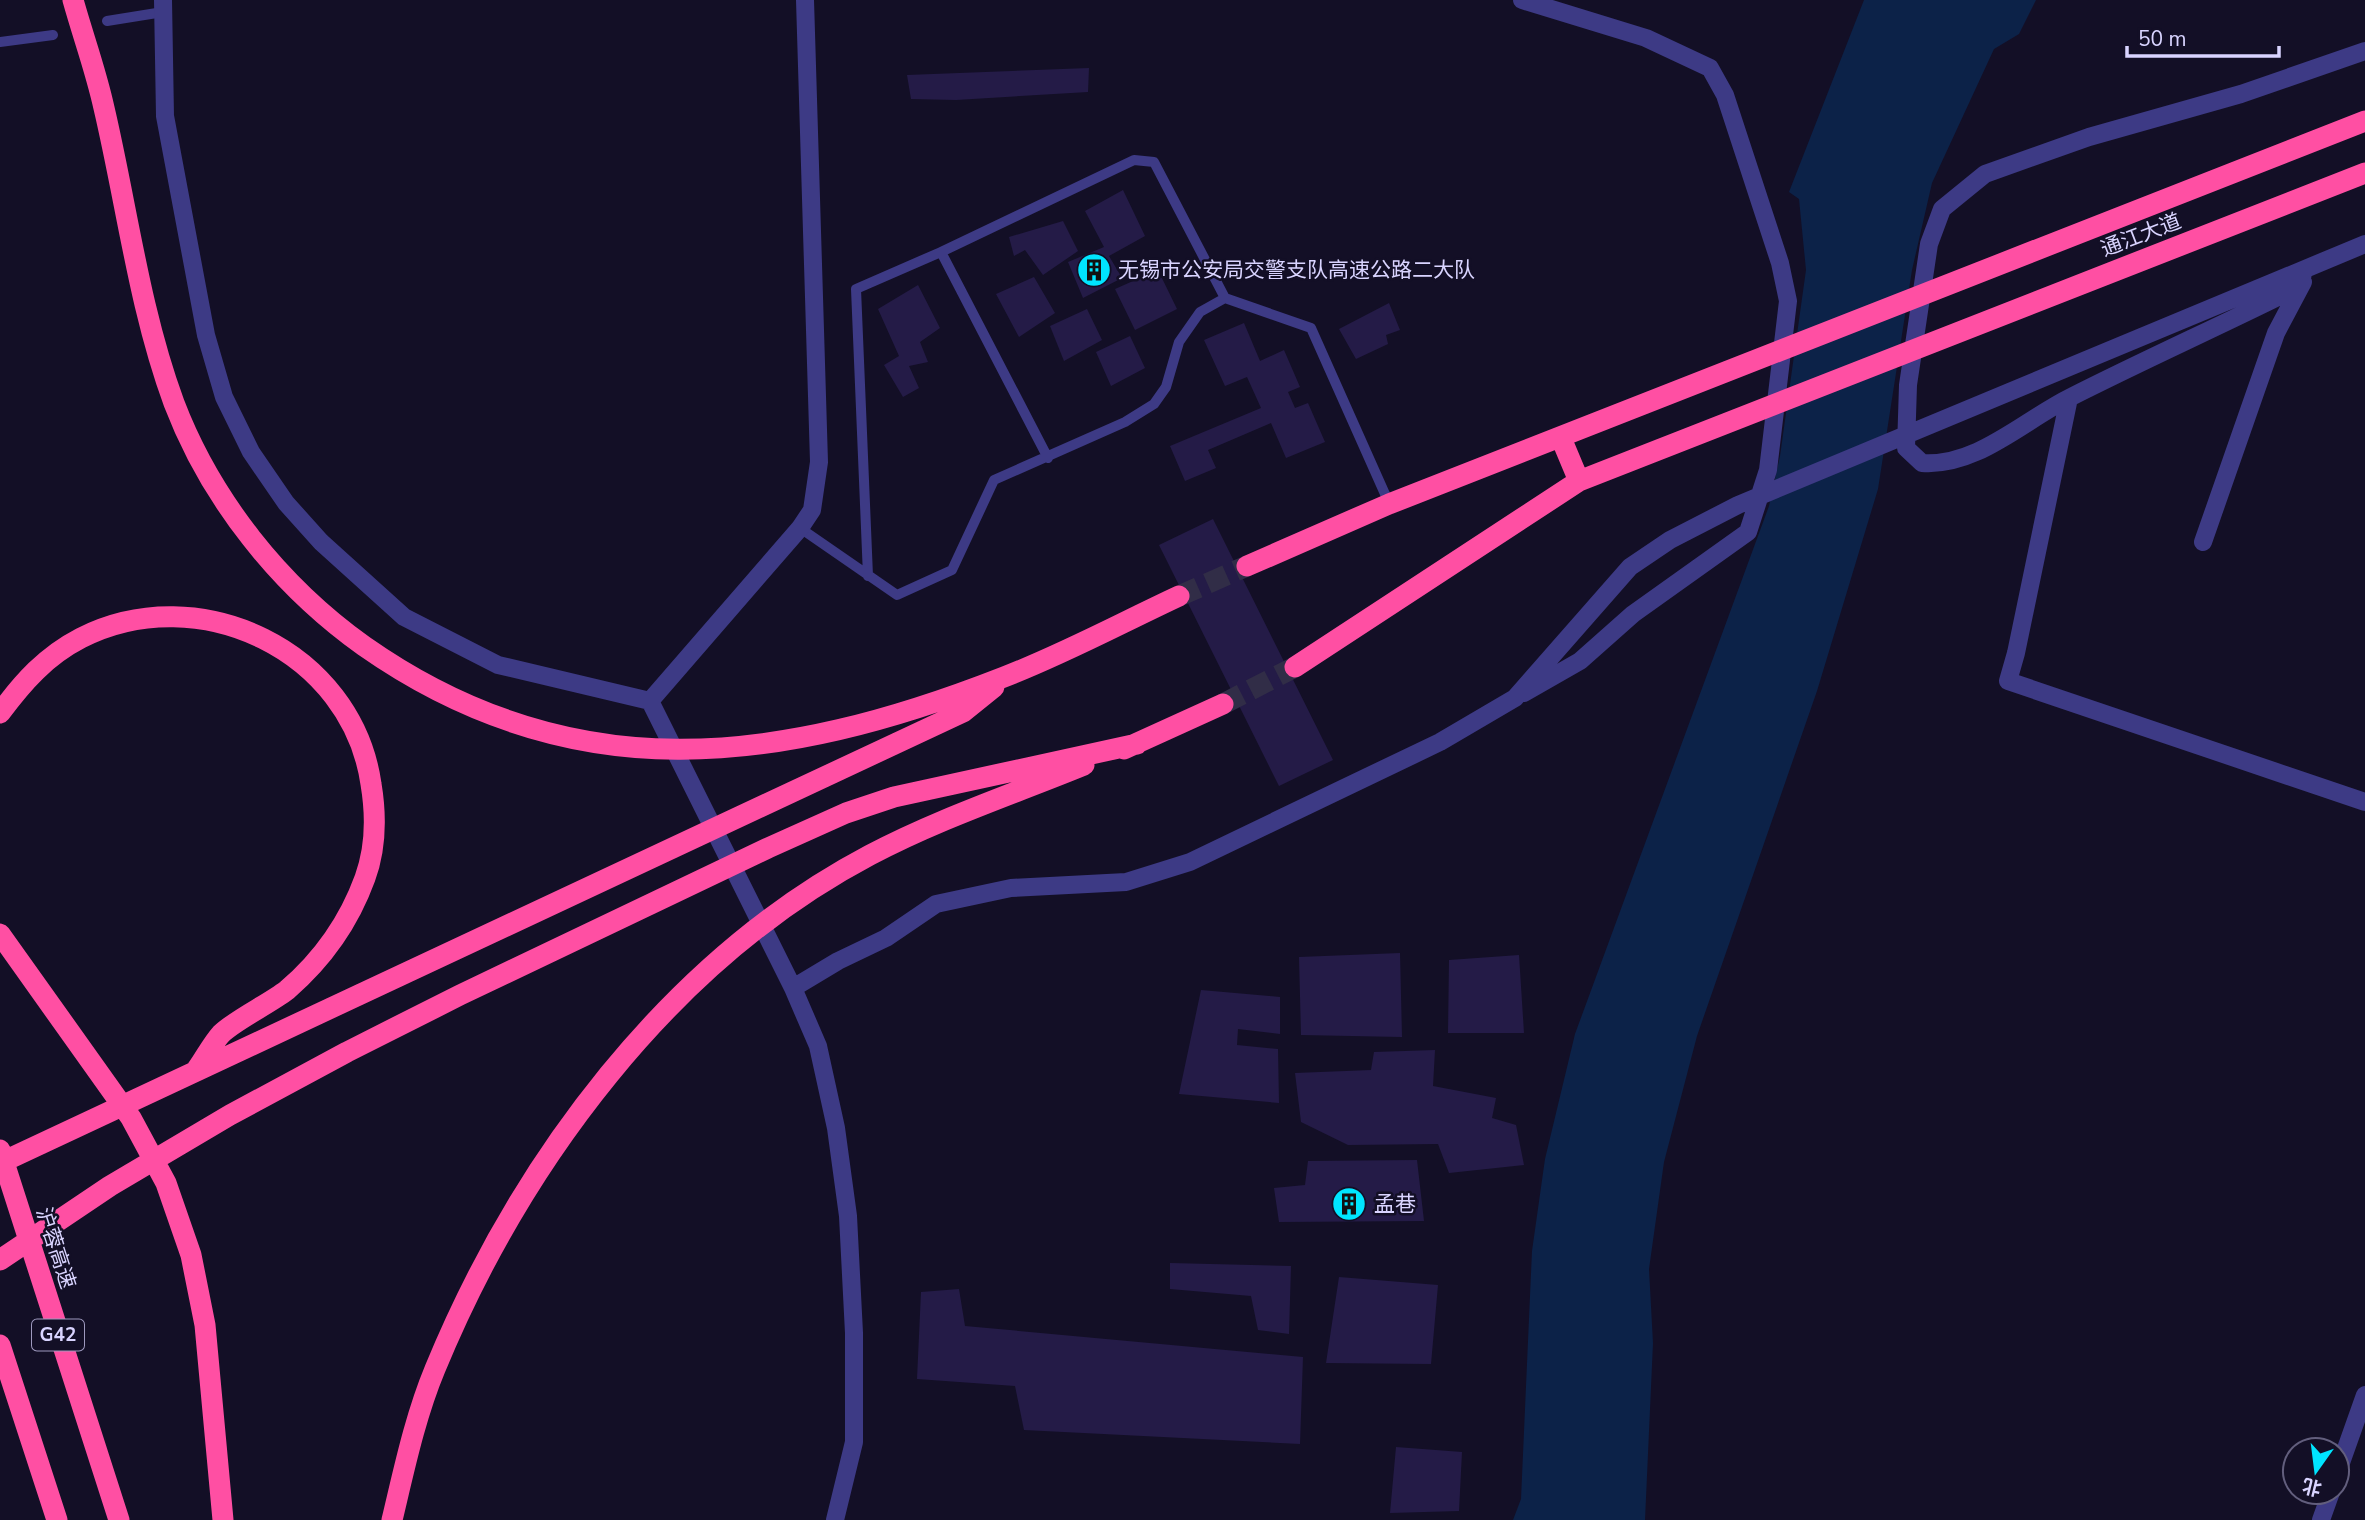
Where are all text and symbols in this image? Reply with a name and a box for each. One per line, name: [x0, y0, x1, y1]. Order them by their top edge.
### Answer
scale bar: [2127, 14, 2279, 58]
text: 50 m: [2138, 25, 2187, 53]
street label: 通江大道: [2097, 207, 2185, 263]
building icon: 无锡市公安局交警支队高速公路二大队: [1075, 251, 1113, 289]
place label: 无锡市公安局交警支队高速公路二大队: [1118, 256, 1475, 284]
building icon: 孟巷: [1330, 1185, 1368, 1223]
place label: 孟巷: [1374, 1190, 1416, 1218]
street label: 沪蓉高速: [30, 1204, 82, 1292]
road number: G42: [32, 1320, 84, 1350]
north arrow: [2281, 1436, 2351, 1506]
text: 北: [2300, 1472, 2324, 1501]

